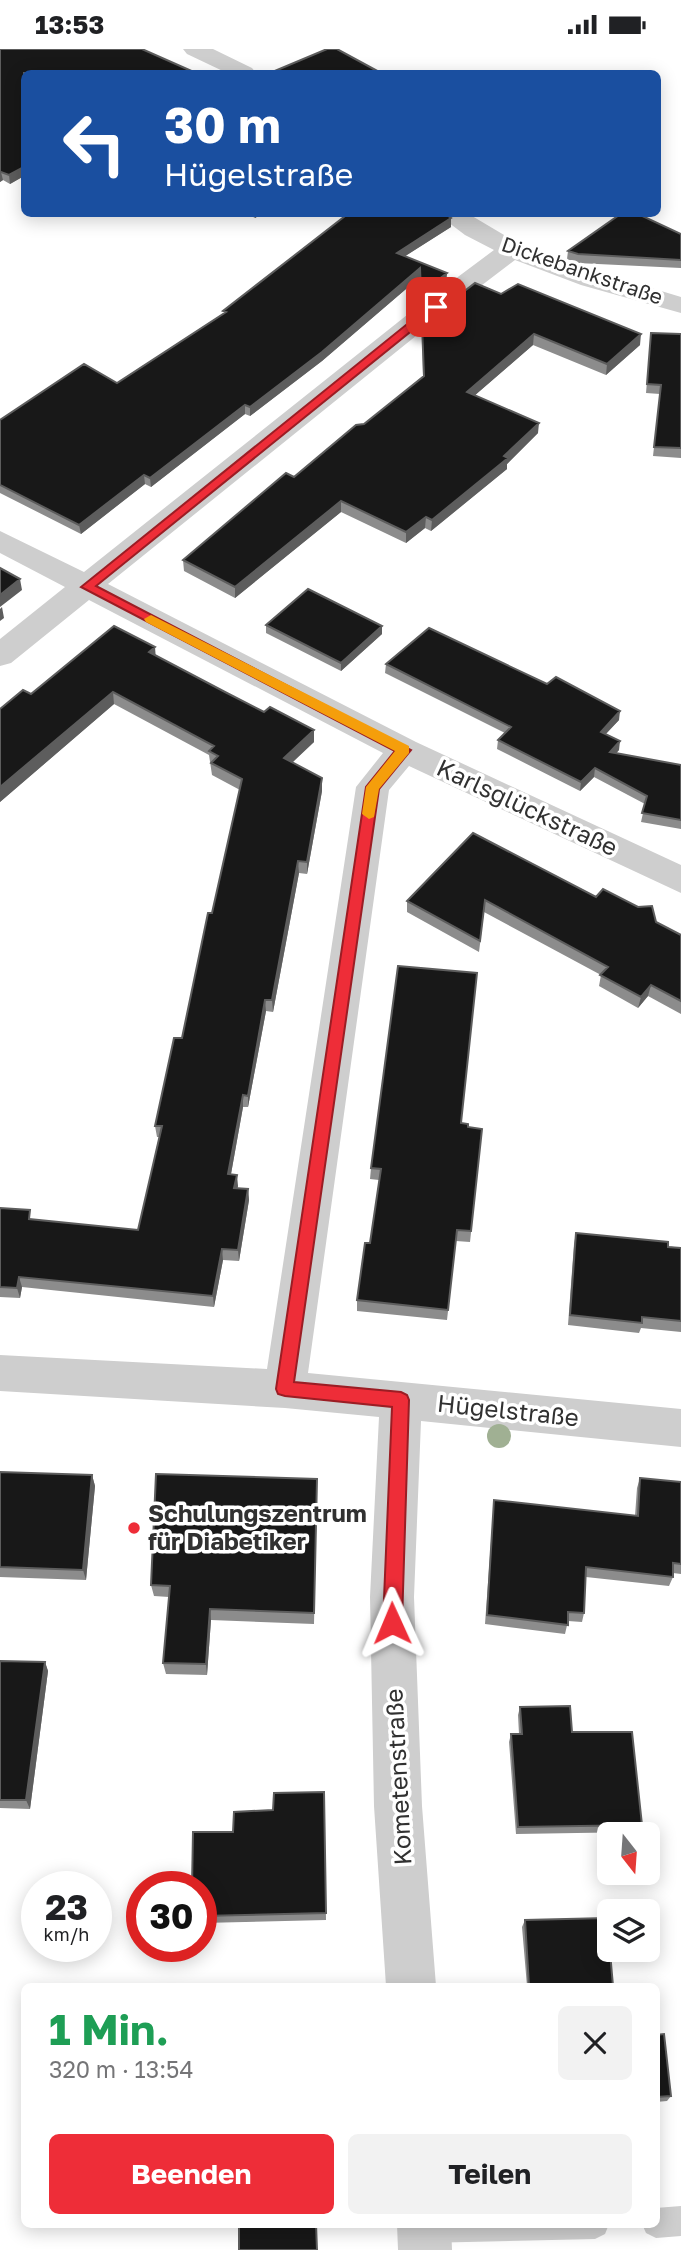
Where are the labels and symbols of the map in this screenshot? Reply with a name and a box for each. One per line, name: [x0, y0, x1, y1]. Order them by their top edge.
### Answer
street label: Dickebankstraße: [498, 230, 666, 310]
pin: [406, 277, 466, 337]
street label: Karlsglückstraße: [433, 752, 623, 861]
street label: Hügelstraße: [436, 1388, 580, 1431]
place label: Schulungszentrum für Diabetiker: [148, 1498, 367, 1555]
marker: Schulungszentrum für Diabetiker: [126, 1520, 142, 1536]
position arrow: [355, 1586, 429, 1660]
street label: Kometenstraße: [378, 1688, 417, 1866]
north arrow: [597, 1822, 660, 1885]
speed limit sign: 30: [126, 1871, 217, 1962]

